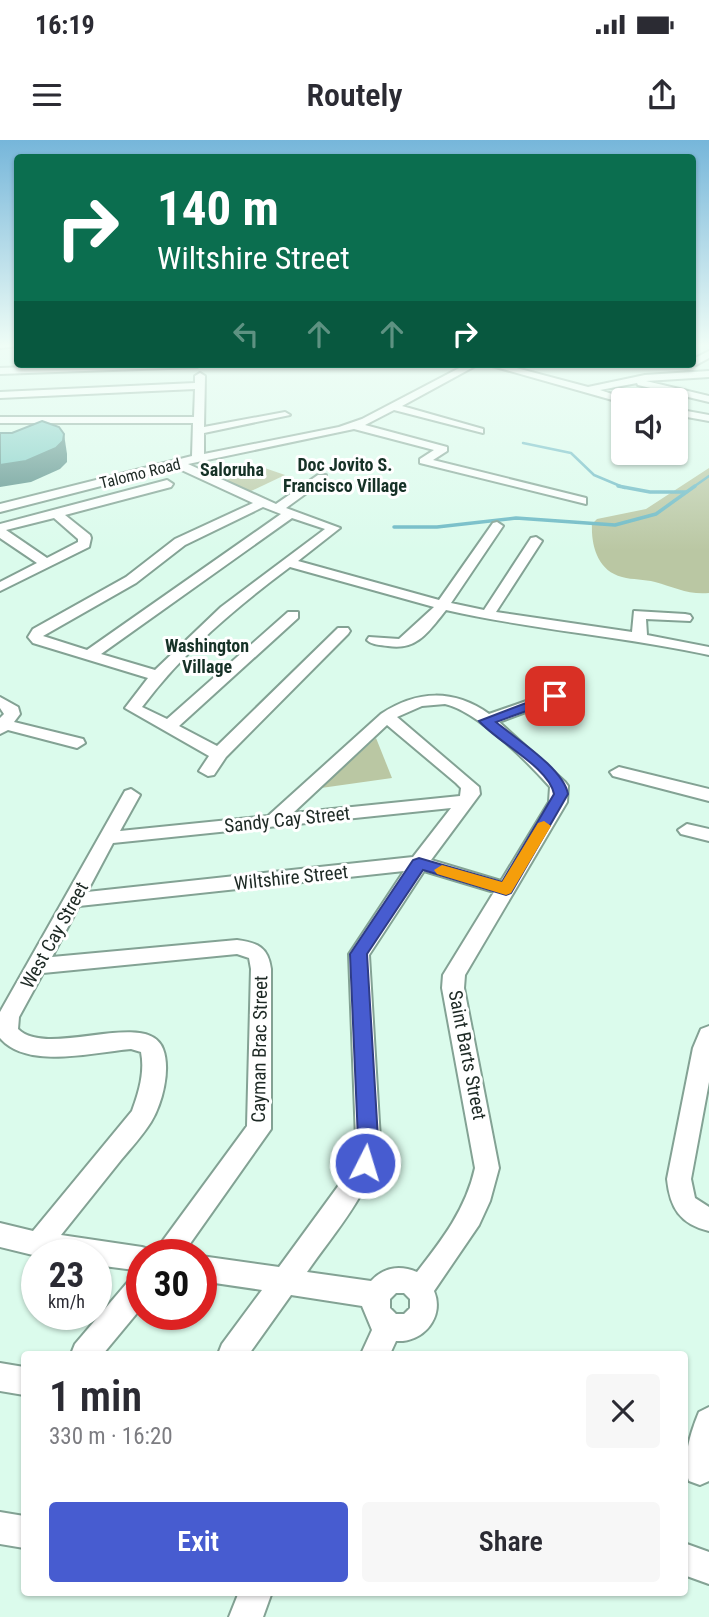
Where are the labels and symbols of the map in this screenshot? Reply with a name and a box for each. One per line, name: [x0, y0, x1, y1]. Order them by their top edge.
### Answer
street label: Talomo Road: [98, 454, 183, 493]
district label: Doc Jovito S. Francisco Village: [283, 454, 407, 496]
district label: Saloruha: [200, 459, 264, 480]
district label: Washington Village: [165, 635, 249, 677]
pin: [525, 666, 585, 726]
street label: Sandy Cay Street: [223, 801, 351, 838]
street label: Wiltshire Street: [233, 860, 349, 895]
street label: West Cay Street: [16, 878, 93, 993]
street label: Cayman Brac Street: [247, 975, 272, 1123]
street label: Saint Barts Street: [444, 988, 491, 1122]
position arrow: [328, 1126, 402, 1200]
speed limit sign: 30: [126, 1239, 217, 1330]

